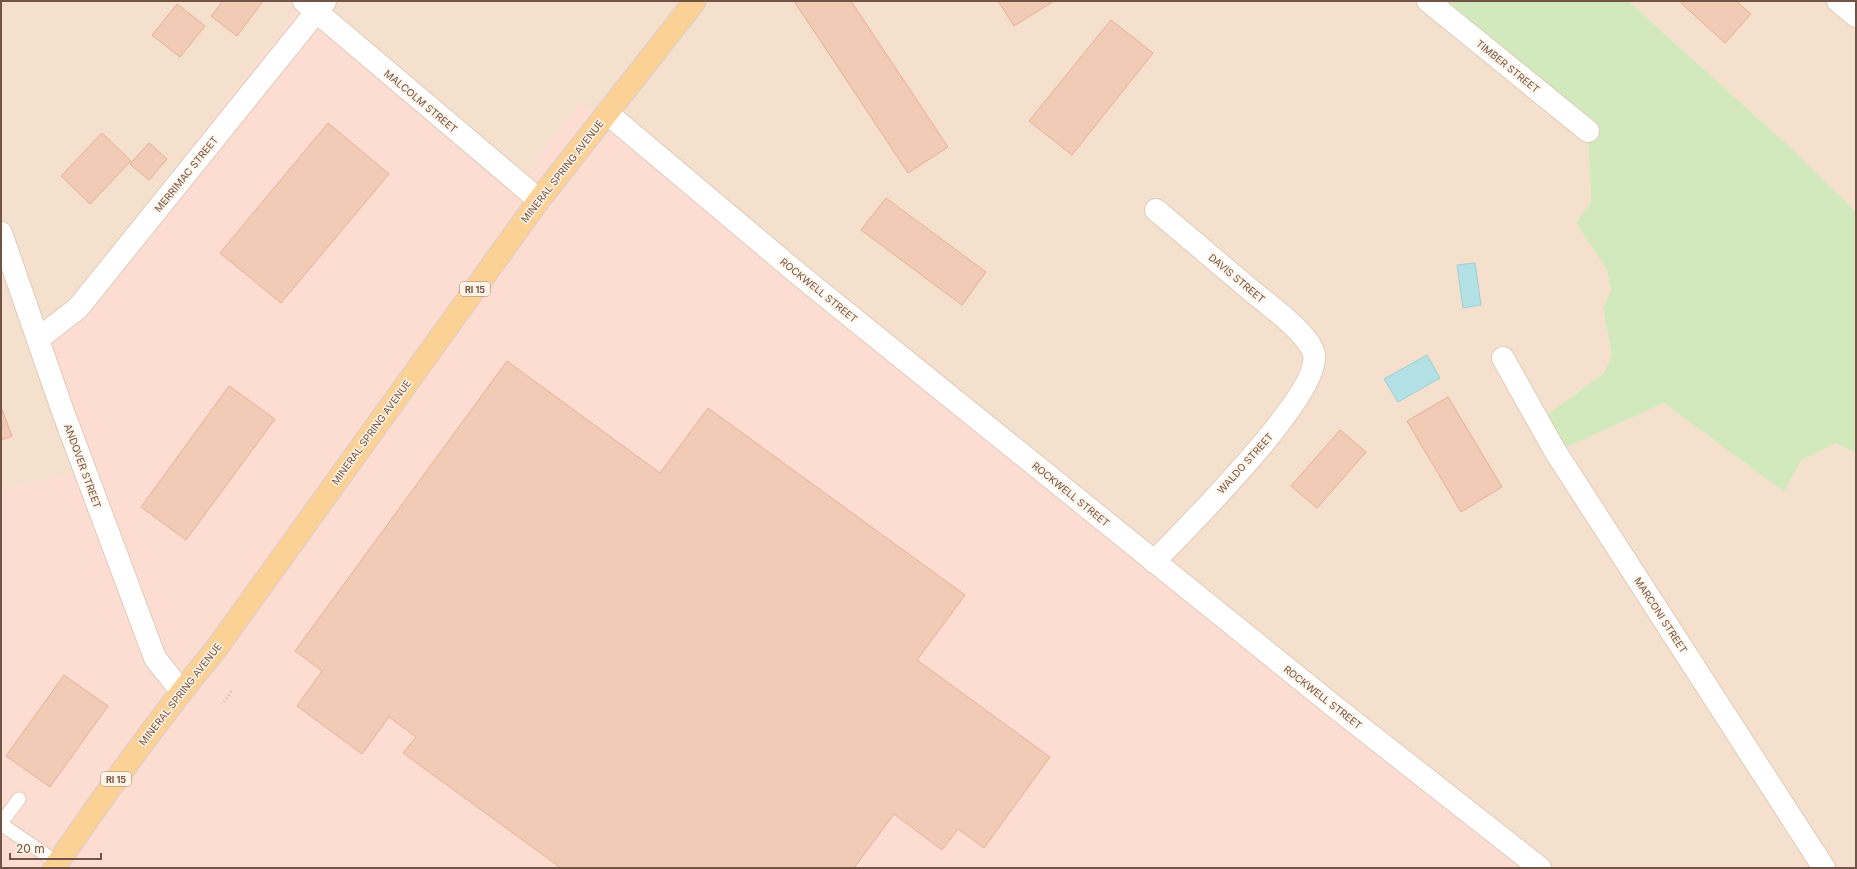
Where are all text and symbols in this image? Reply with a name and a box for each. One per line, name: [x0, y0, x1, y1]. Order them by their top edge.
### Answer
street label: TIMBER STREET: [1474, 37, 1542, 95]
street label: MALCOLM STREET: [382, 67, 460, 135]
street label: MINERAL SPRING AVENUE: [518, 117, 606, 225]
street label: MERRIMAC STREET: [152, 134, 220, 214]
street label: DAVIS STREET: [1206, 251, 1268, 305]
street label: ROCKWELL STREET: [778, 255, 860, 325]
road number: RI 15: [460, 282, 490, 296]
street label: MINERAL SPRING AVENUE: [329, 377, 413, 487]
street label: ANDOVER STREET: [62, 422, 104, 510]
street label: WALDO STREET: [1215, 430, 1275, 496]
street label: ROCKWELL STREET: [1030, 459, 1112, 529]
street label: MARCONI STREET: [1632, 575, 1690, 655]
street label: MINERAL SPRING AVENUE: [136, 640, 224, 748]
street label: ROCKWELL STREET: [1282, 663, 1364, 731]
road number: RI 15: [101, 772, 131, 786]
scale bar: [10, 835, 101, 861]
text: 20 m: [16, 841, 45, 856]

